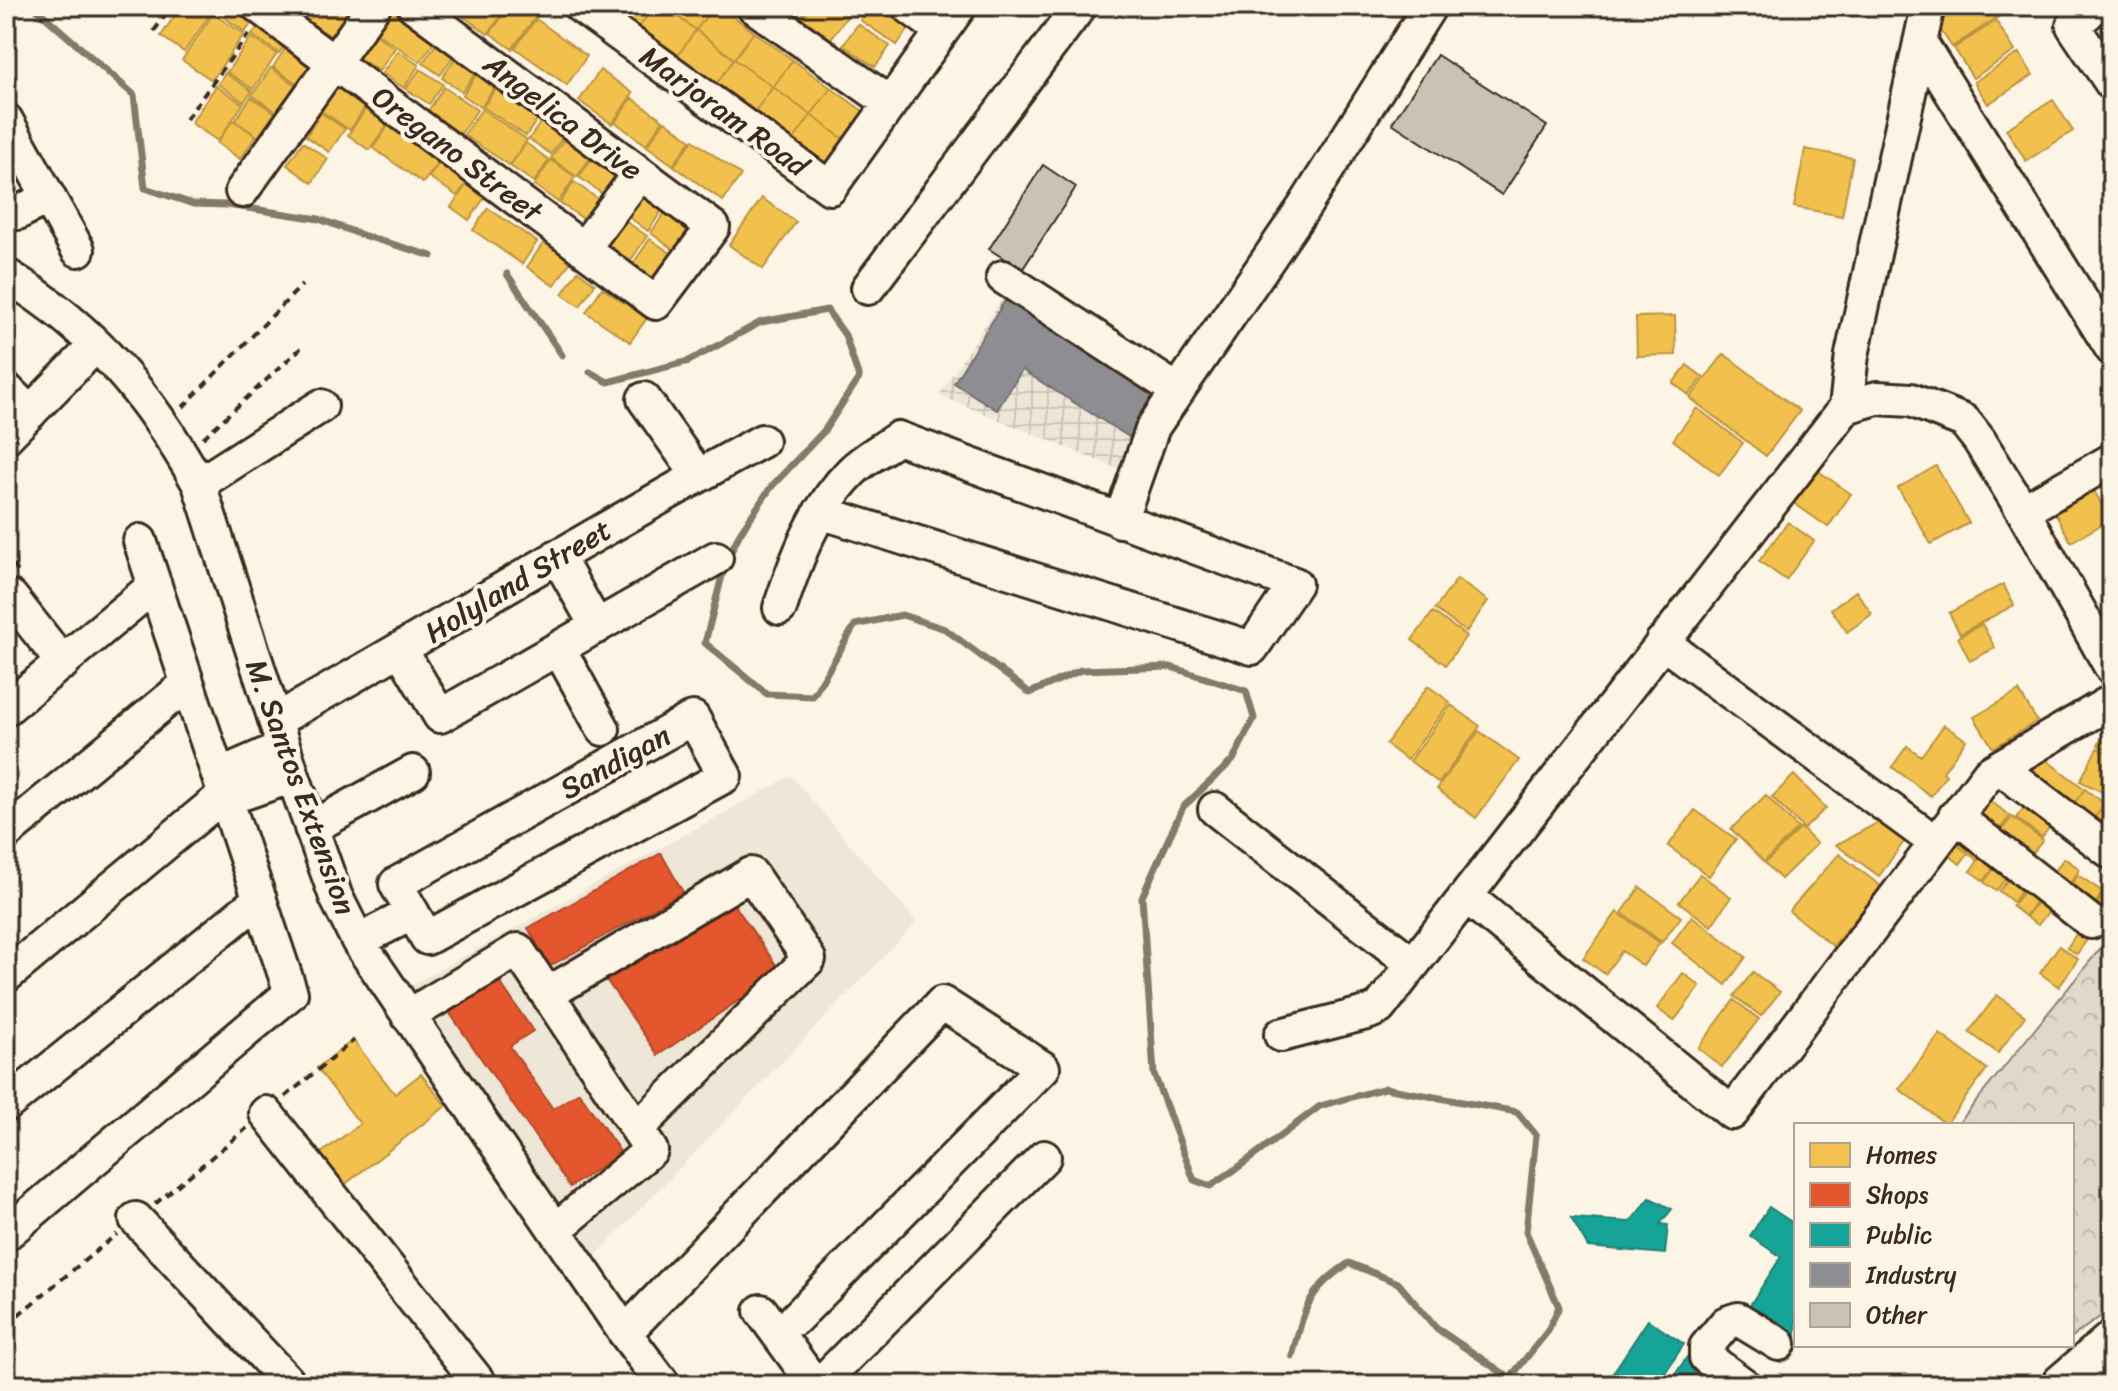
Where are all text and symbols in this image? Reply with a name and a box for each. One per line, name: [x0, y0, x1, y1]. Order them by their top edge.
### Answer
street label: Marjoram Road: [627, 31, 822, 193]
street label: Angelica Drive: [470, 38, 655, 195]
street label: Oregano Street: [359, 71, 556, 238]
street label: Holyland Street: [414, 503, 622, 659]
street label: M. Santos Extension: [230, 651, 372, 923]
street label: Sandigan: [549, 709, 681, 815]
legend: [1794, 1123, 2074, 1347]
text: Homes: [1866, 1134, 1937, 1176]
text: Shops: [1866, 1174, 1929, 1216]
text: Public: [1866, 1214, 1932, 1256]
text: Industry: [1865, 1254, 1957, 1296]
text: Other: [1866, 1294, 1928, 1336]

